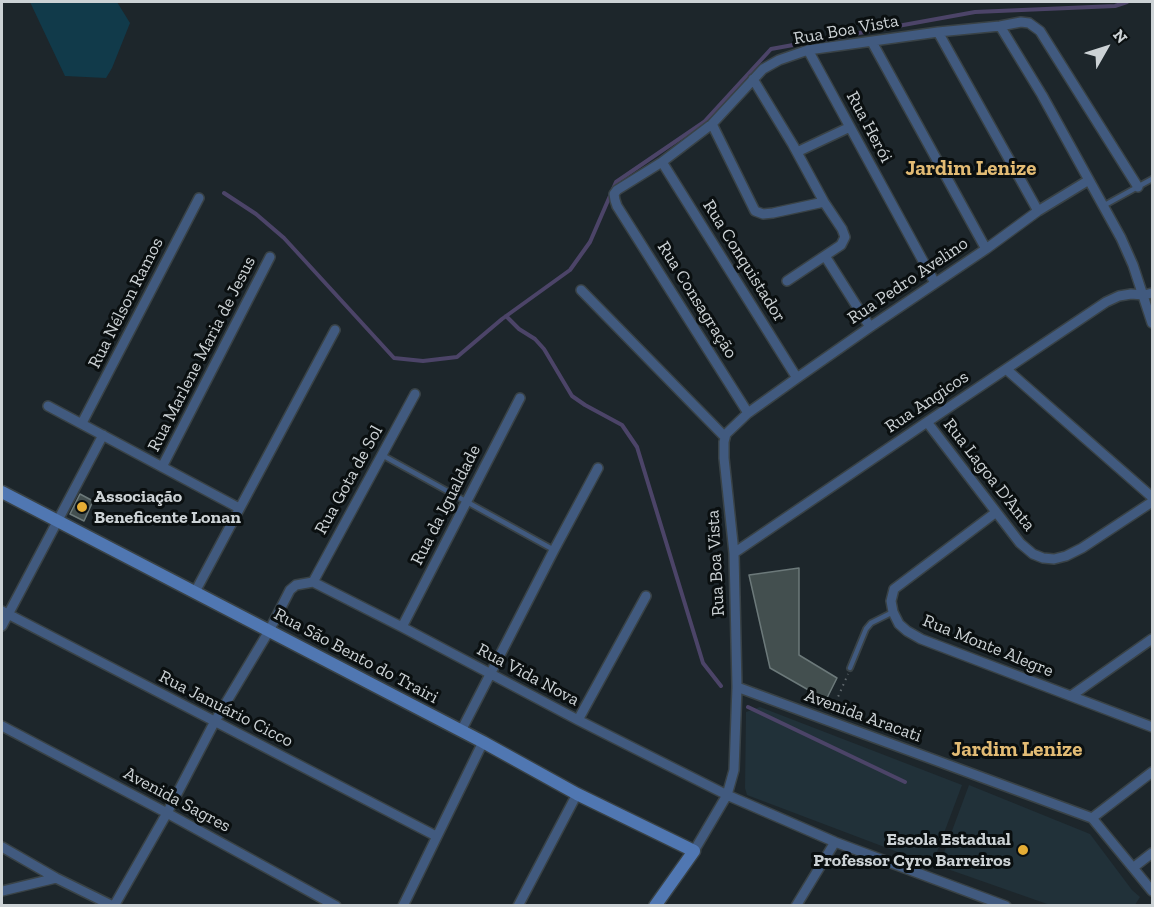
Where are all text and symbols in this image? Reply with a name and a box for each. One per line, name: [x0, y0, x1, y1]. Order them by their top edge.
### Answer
street label: Rua Boa Vista: [792, 10, 900, 50]
north arrow: [1076, 18, 1136, 78]
text: N: [1109, 26, 1132, 47]
street label: Rua Herói: [841, 88, 897, 166]
district label: Jardim Lenize: [906, 156, 1036, 182]
street label: Rua Conquistador: [698, 196, 790, 326]
street label: Rua Pedro Avelino: [844, 233, 972, 329]
street label: Rua Nélson Ramos: [84, 234, 168, 372]
street label: Rua Consagração: [652, 237, 742, 363]
street label: Rua Marlene Maria de Jesus: [143, 253, 261, 455]
street label: Rua Angicos: [881, 366, 973, 438]
street label: Rua Lagoa D'Anta: [938, 415, 1040, 535]
street label: Rua Gota de Sol: [310, 422, 388, 538]
street label: Rua da Igualdade: [406, 441, 486, 569]
place label: Associação Beneficente Lonan: [94, 486, 241, 528]
marker: Associação Beneficente Lonan: [75, 500, 89, 514]
street label: Rua Boa Vista: [702, 509, 730, 617]
street label: Rua São Bento do Trairi: [270, 603, 442, 709]
street label: Rua Monte Alegre: [920, 610, 1056, 682]
street label: Rua Vida Nova: [473, 639, 583, 711]
street label: Rua Januário Cicco: [155, 666, 297, 752]
street label: Avenida Aracati: [802, 685, 924, 747]
district label: Jardim Lenize: [952, 737, 1082, 763]
street label: Avenida Sagres: [120, 763, 234, 837]
place label: Escola Estadual Professor Cyro Barreiros: [813, 829, 1011, 872]
marker: Escola Estadual Professor Cyro Barreiros: [1016, 843, 1030, 857]

